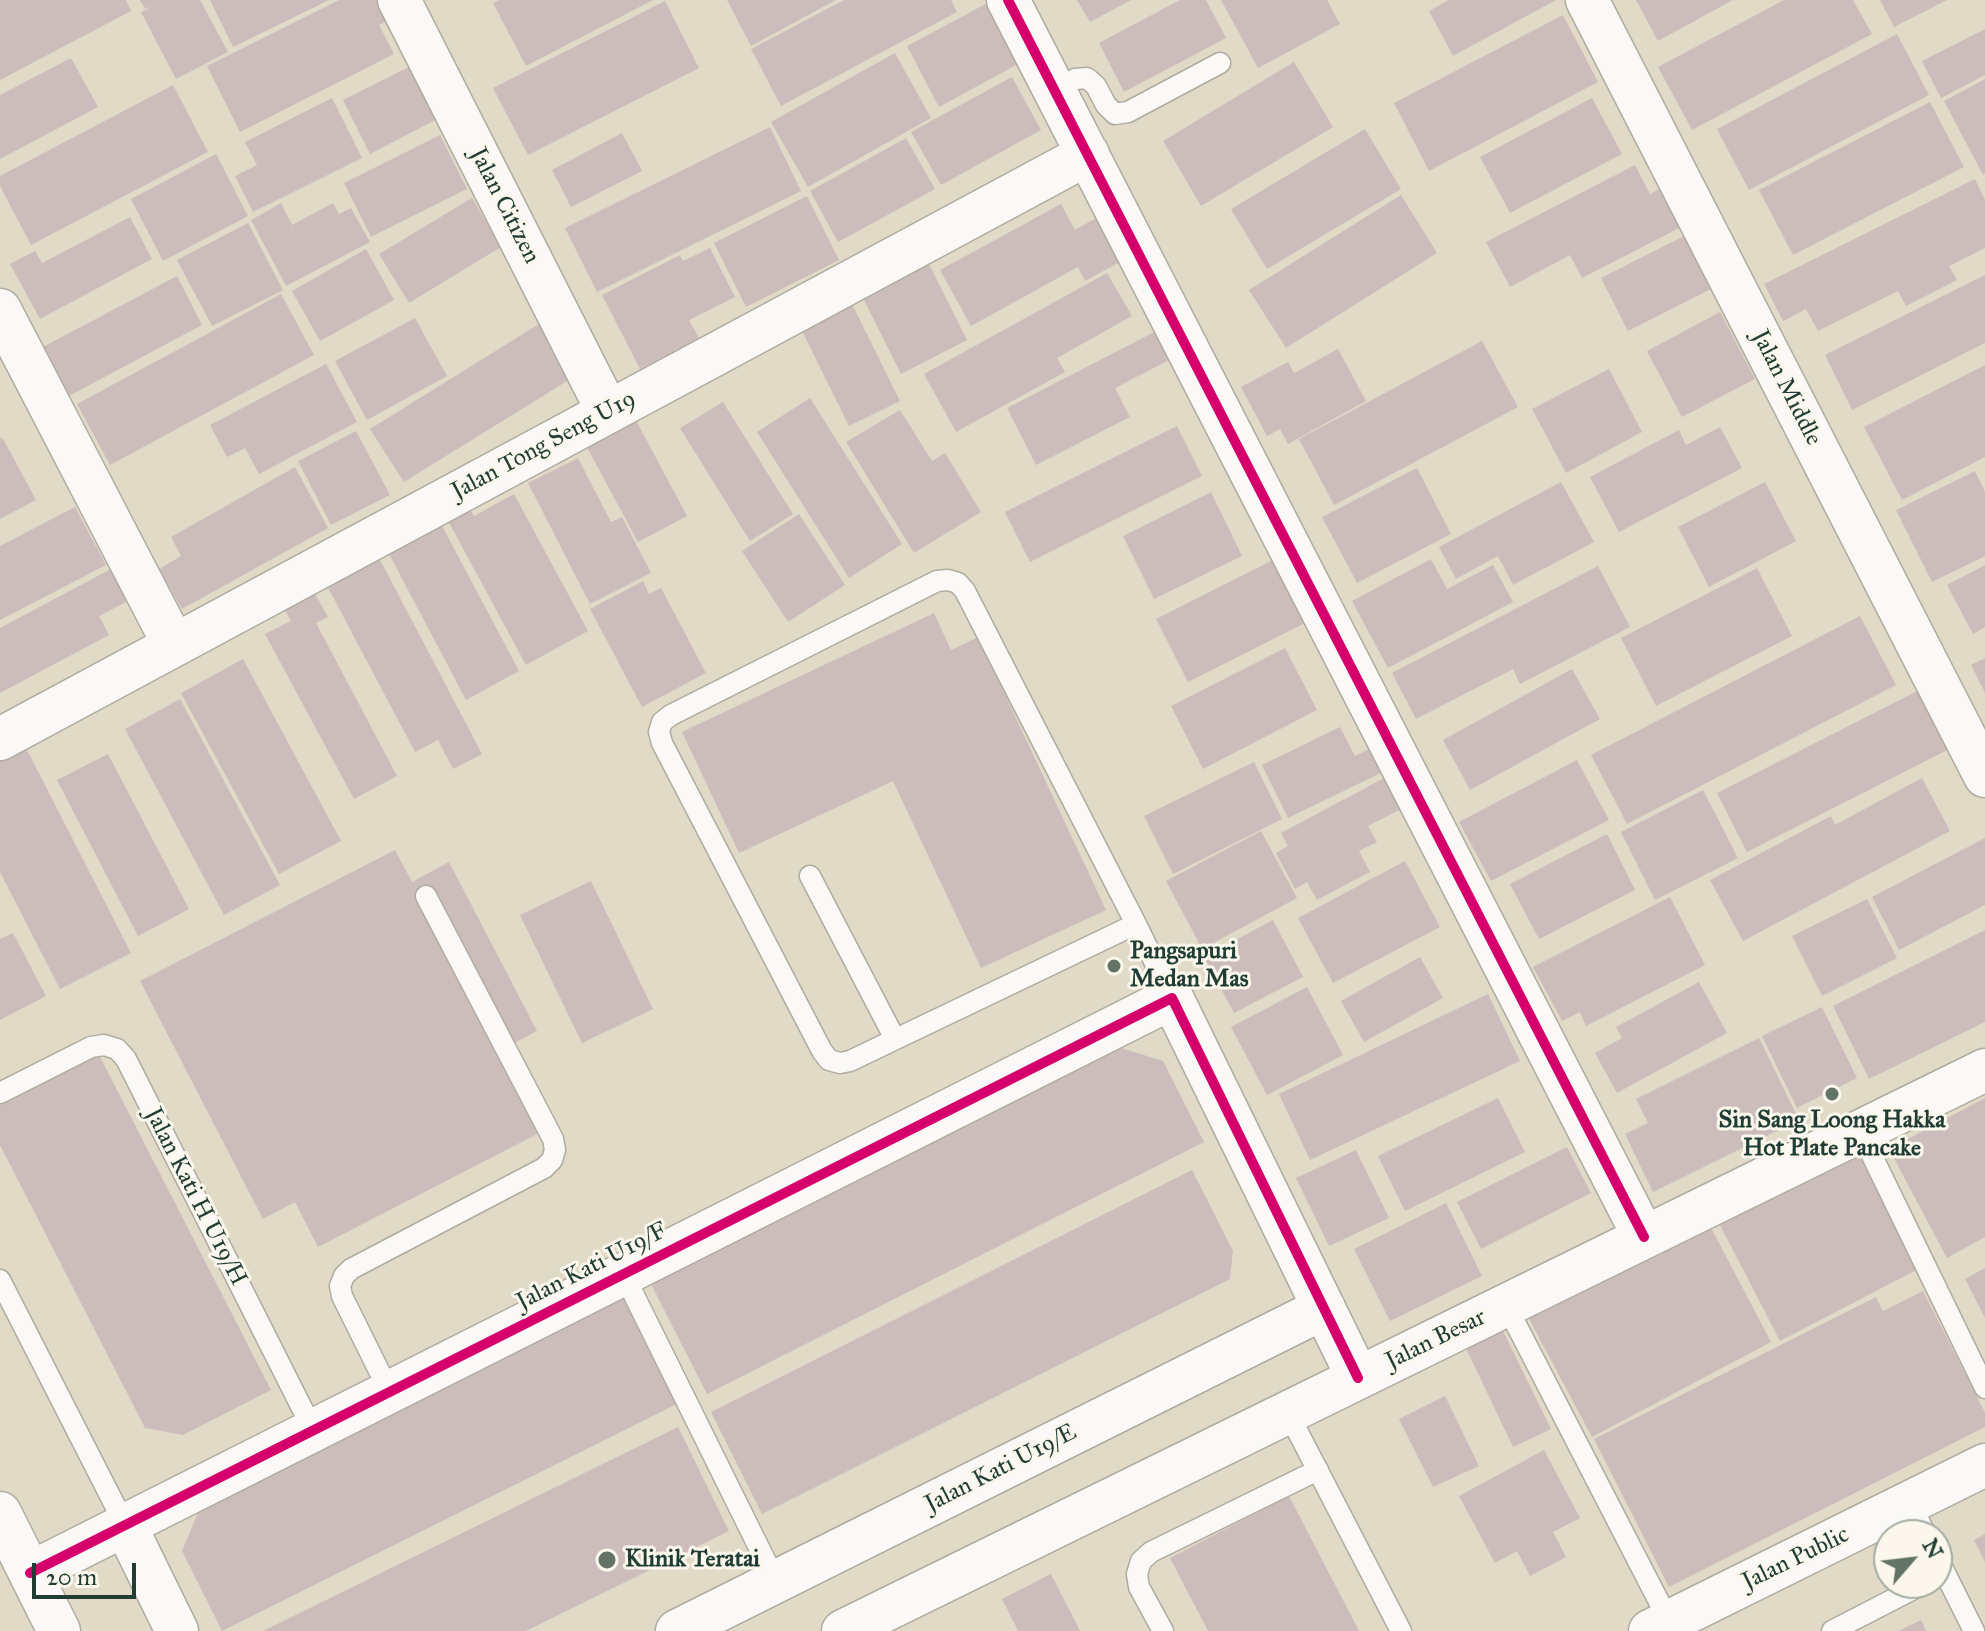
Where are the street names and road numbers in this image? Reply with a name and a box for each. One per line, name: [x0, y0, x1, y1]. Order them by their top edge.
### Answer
street label: Jalan Citizen: [463, 143, 545, 269]
street label: Jalan Middle: [1745, 325, 1827, 451]
street label: Jalan Tong Seng U19: [447, 385, 641, 507]
street label: Jalan Kati H U19/H: [138, 1103, 252, 1291]
street label: Jalan Kati U19/F: [512, 1217, 672, 1317]
street label: Jalan Besar: [1381, 1303, 1491, 1377]
street label: Jalan Kati U19/E: [920, 1418, 1082, 1520]
street label: Jalan Public: [1738, 1521, 1854, 1597]

